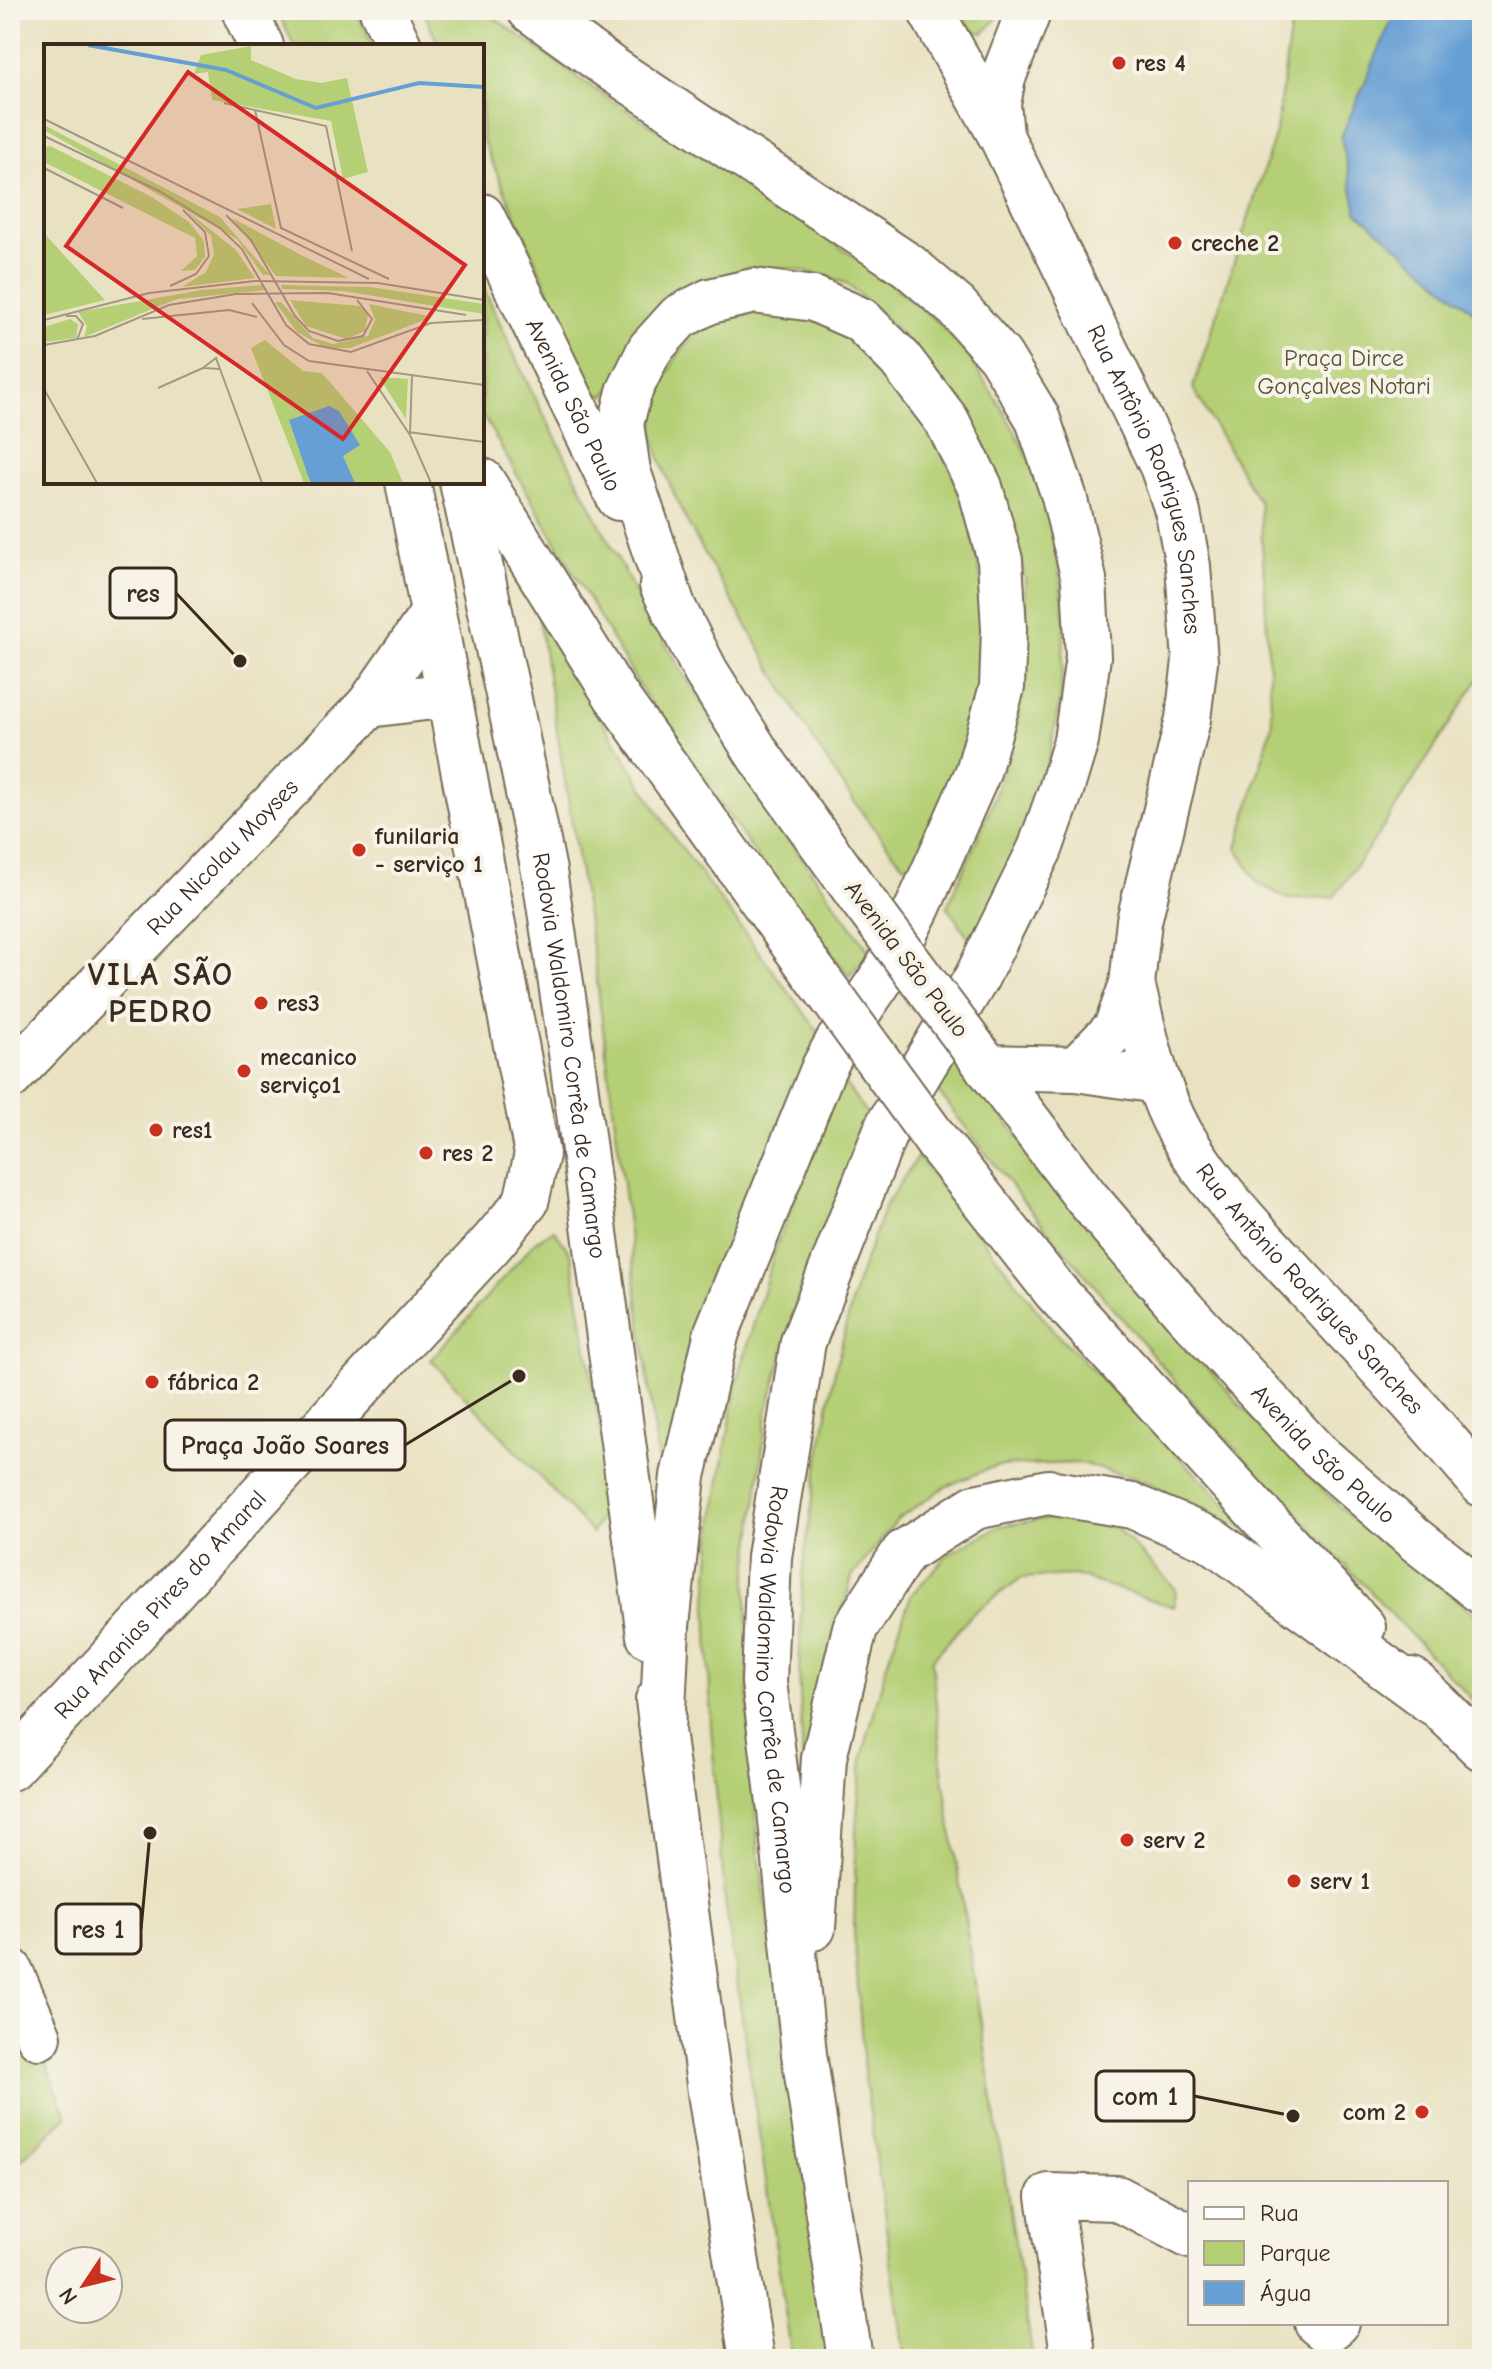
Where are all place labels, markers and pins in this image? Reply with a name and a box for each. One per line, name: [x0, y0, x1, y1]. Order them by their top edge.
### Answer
place label: res 4: [1135, 49, 1186, 77]
marker: res 4: [1110, 54, 1128, 72]
place label: creche 2: [1191, 229, 1279, 257]
marker: creche 2: [1166, 234, 1184, 252]
callout: res: [110, 568, 176, 618]
place label: funilaria - serviço 1: [374, 822, 483, 878]
marker: funilaria - serviço 1: [350, 841, 368, 859]
place label: res3: [277, 989, 320, 1017]
marker: res3: [252, 994, 270, 1012]
place label: mecanico serviço1: [260, 1043, 357, 1099]
marker: mecanico serviço1: [235, 1062, 253, 1080]
place label: res1: [172, 1116, 212, 1144]
marker: res1: [147, 1121, 165, 1139]
place label: res 2: [442, 1139, 493, 1167]
marker: res 2: [417, 1144, 435, 1162]
place label: fábrica 2: [167, 1368, 259, 1396]
marker: fábrica 2: [143, 1373, 161, 1391]
callout: Praça João Soares: [165, 1420, 405, 1470]
place label: serv 2: [1143, 1826, 1205, 1854]
marker: serv 2: [1118, 1831, 1136, 1849]
place label: serv 1: [1310, 1867, 1370, 1895]
marker: serv 1: [1285, 1872, 1303, 1890]
callout: res 1: [56, 1904, 141, 1954]
callout: com 1: [1096, 2071, 1194, 2121]
place label: com 2: [1343, 2098, 1406, 2126]
marker: com 2: [1413, 2103, 1431, 2121]

